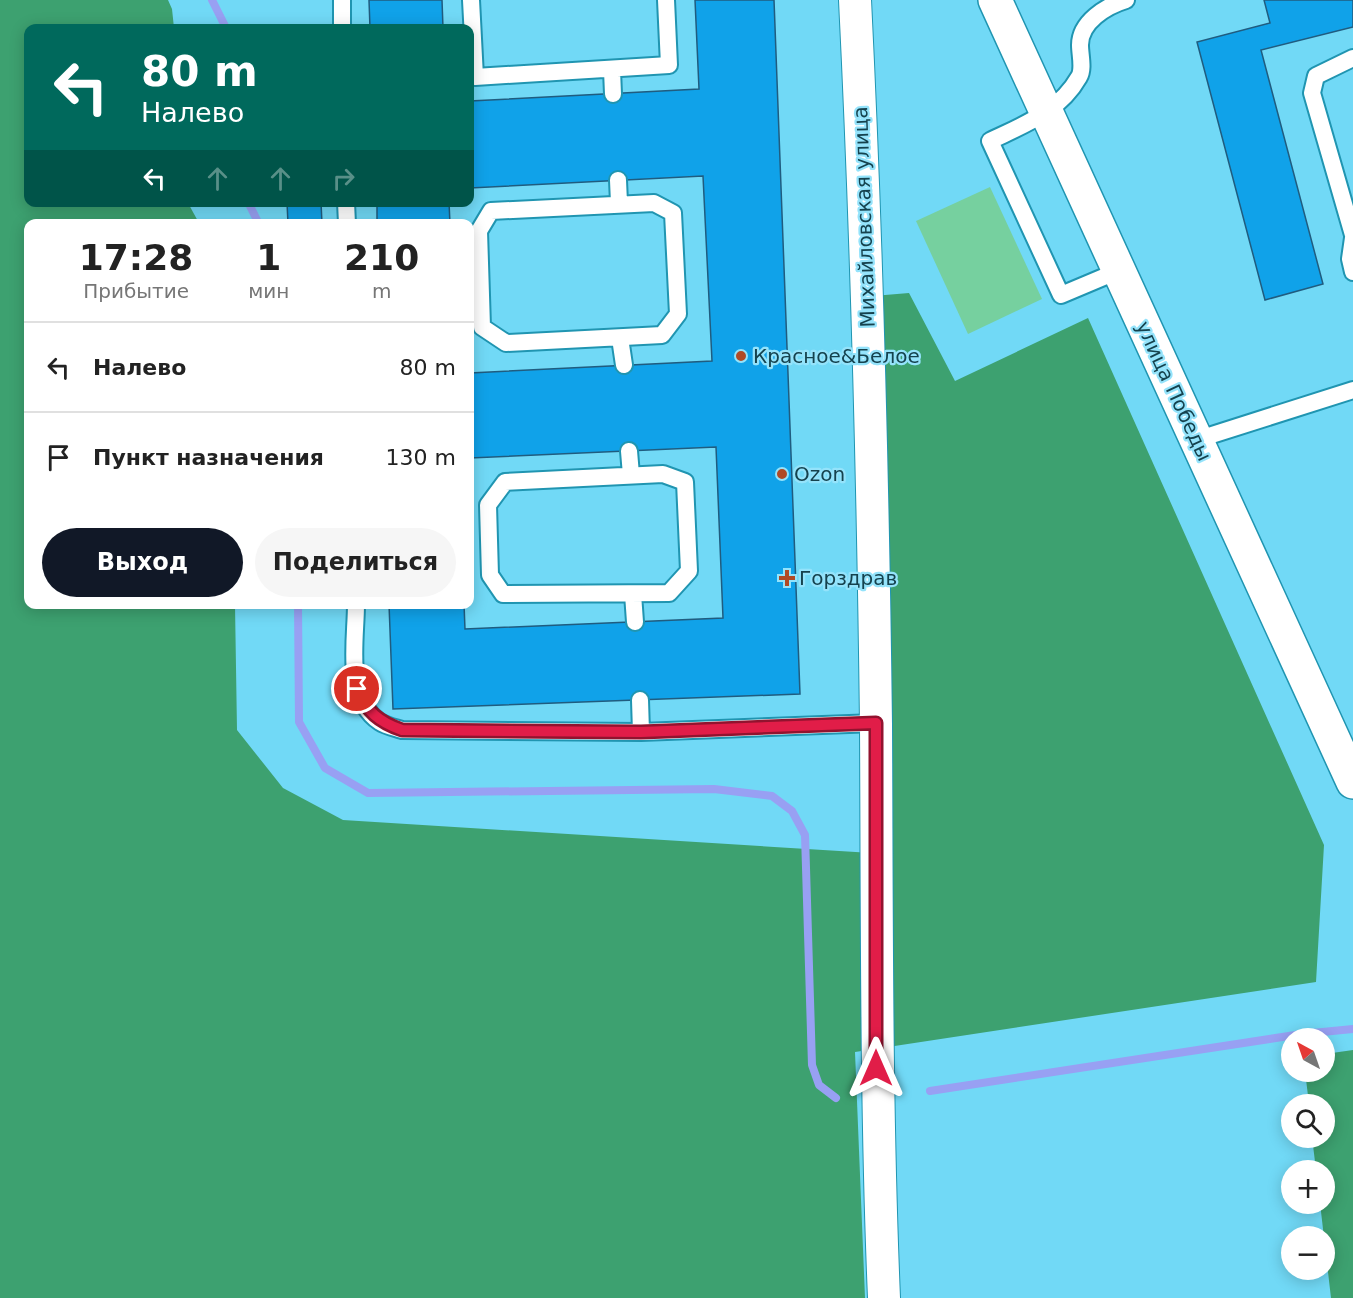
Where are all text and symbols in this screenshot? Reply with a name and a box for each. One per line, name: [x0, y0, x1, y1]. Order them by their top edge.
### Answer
text: 80 m: [141, 47, 258, 96]
icon: left: [42, 48, 120, 126]
text: Налево: [141, 97, 244, 128]
street label: Михайловская улица: [848, 106, 880, 328]
icon: left: [138, 162, 171, 195]
icon: ahead: [201, 162, 234, 195]
icon: ahead: [264, 162, 297, 195]
icon: right: [327, 162, 360, 195]
text: 17:28: [79, 237, 193, 278]
text: 1: [256, 237, 281, 278]
text: 210: [344, 237, 419, 278]
text: Прибытие: [83, 279, 189, 303]
text: мин: [248, 279, 289, 303]
text: m: [372, 279, 391, 303]
street label: улица Победы: [1131, 317, 1217, 465]
place label: Красное&Белое: [753, 344, 920, 368]
marker: Красное&Белое: [734, 349, 748, 363]
icon: left: [42, 351, 75, 384]
text: Налево: [93, 355, 186, 380]
text: 80 m: [400, 355, 456, 380]
icon: arrive: [42, 441, 75, 474]
text: Пункт назначения: [93, 445, 324, 470]
text: 130 m: [386, 445, 456, 470]
place label: Ozon: [794, 462, 845, 486]
marker: Ozon: [775, 467, 789, 481]
button: Выход: [42, 528, 243, 597]
button: Поделиться: [255, 528, 456, 597]
place label: Горздрав: [799, 566, 897, 590]
marker: Горздрав: [780, 571, 794, 585]
pin: [331, 663, 382, 714]
icon: arrive: [340, 672, 373, 705]
north arrow: [1281, 1028, 1335, 1082]
map controls: [1281, 1028, 1335, 1280]
position arrow: [844, 1036, 908, 1100]
button: search: [1281, 1094, 1335, 1148]
button: +: [1281, 1160, 1335, 1214]
button: −: [1281, 1226, 1335, 1280]

